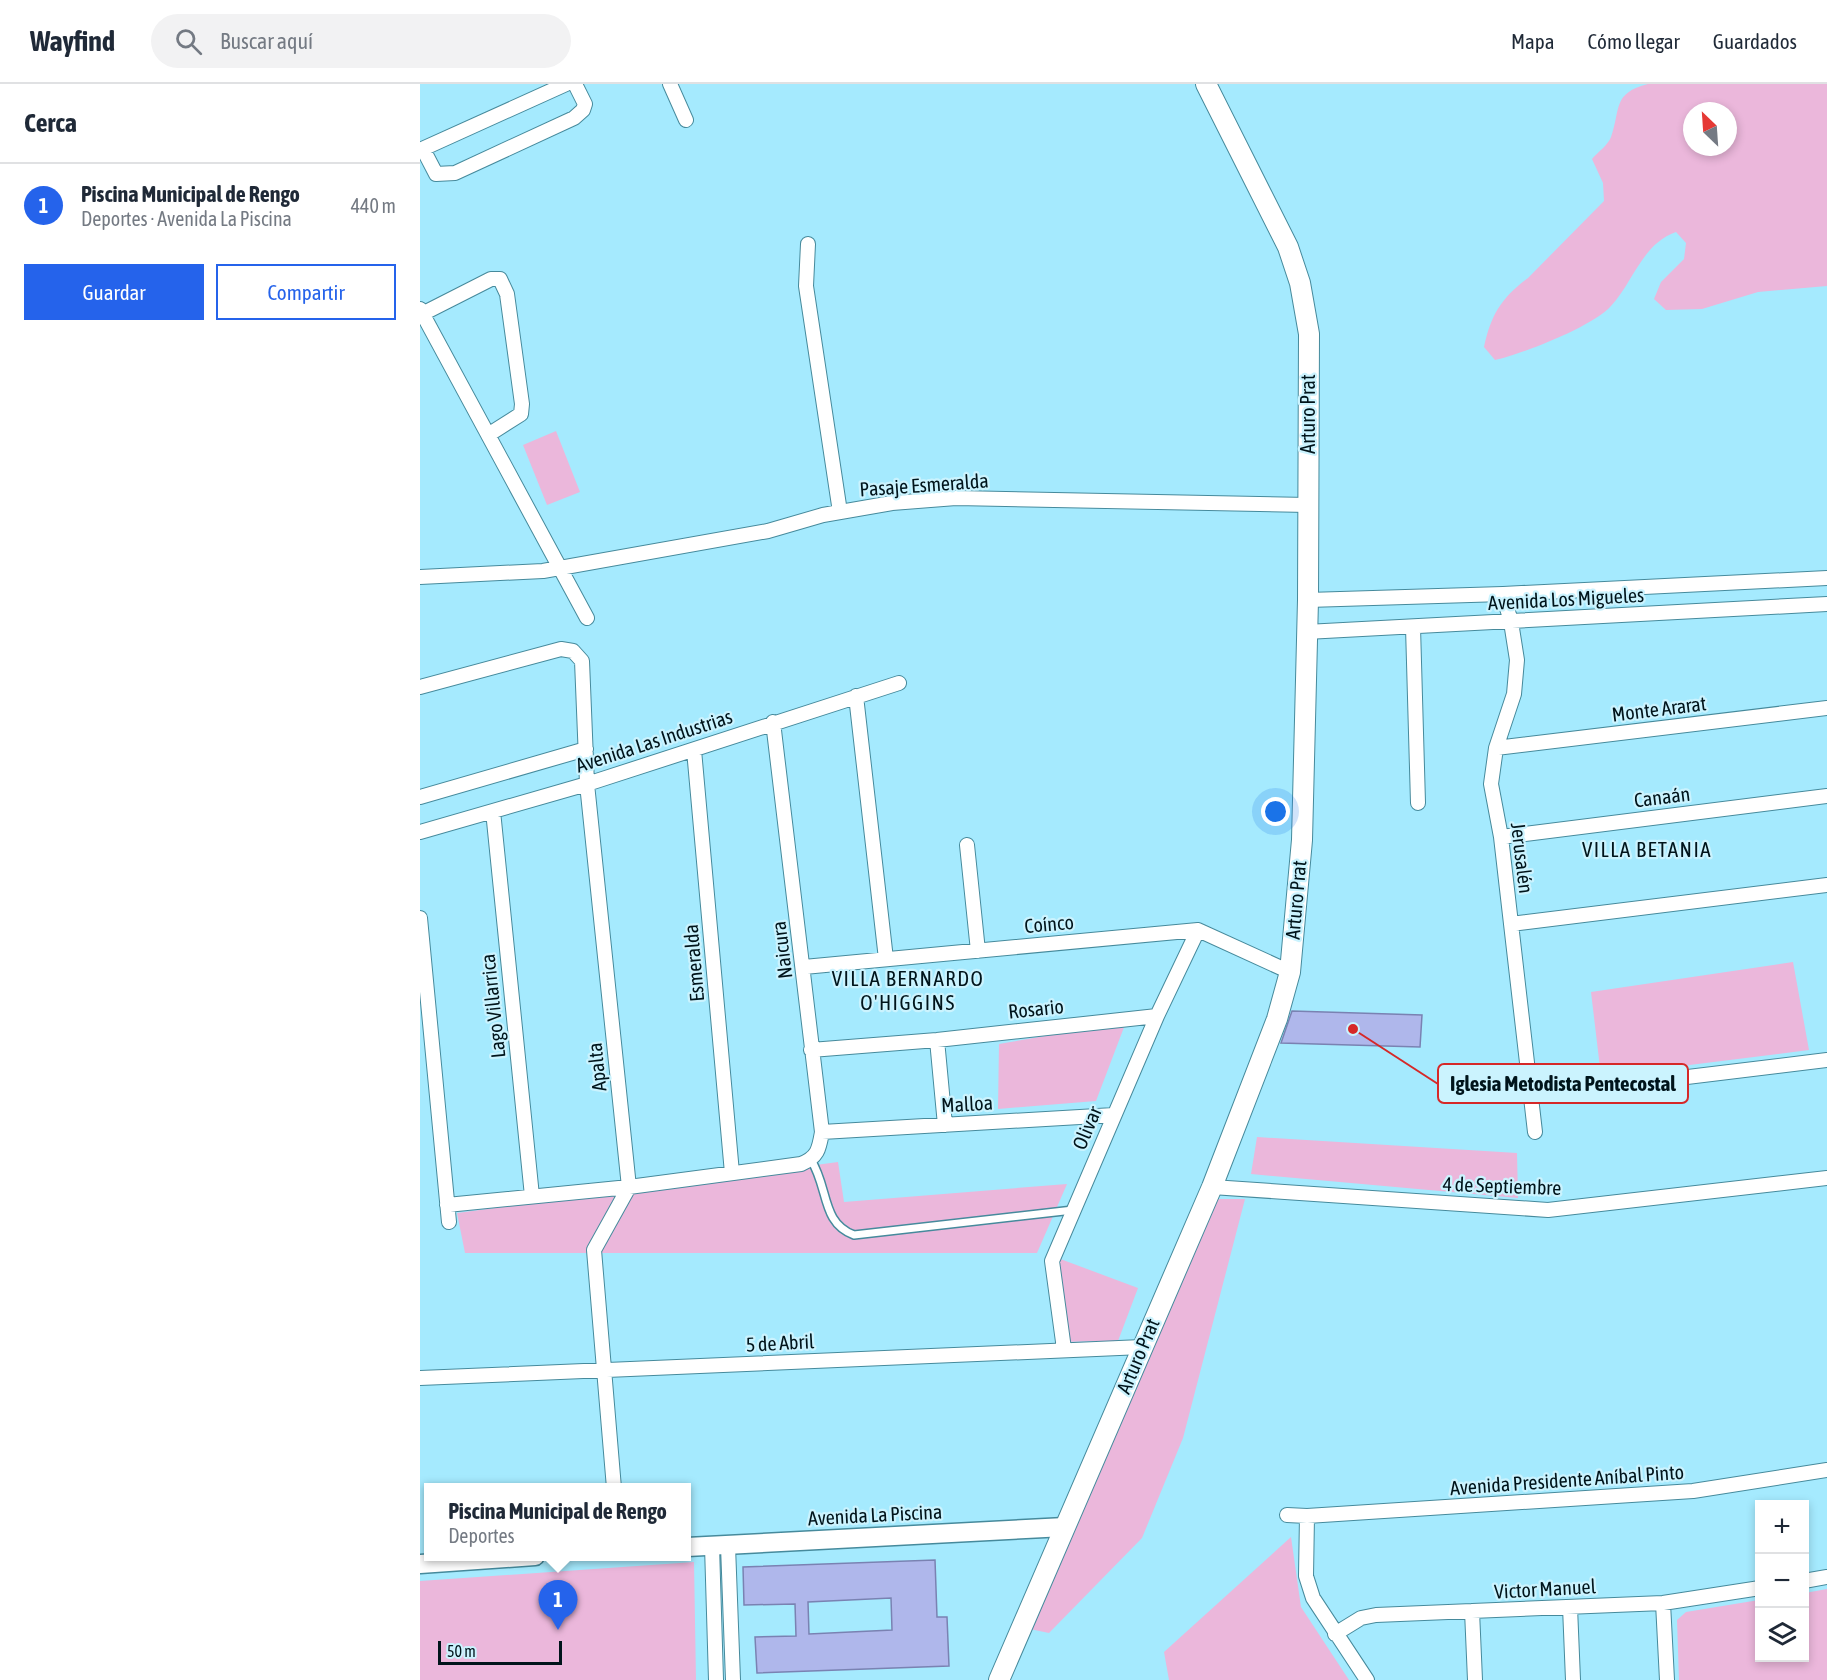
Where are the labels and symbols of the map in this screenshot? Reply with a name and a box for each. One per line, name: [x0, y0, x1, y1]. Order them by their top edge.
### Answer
north arrow: [1683, 102, 1737, 156]
street label: Arturo Prat: [1296, 374, 1319, 454]
street label: Pasaje Esmeralda: [859, 469, 989, 500]
street label: Avenida Los Migueles: [1487, 583, 1645, 614]
street label: Monte Ararat: [1610, 691, 1708, 726]
street label: Avenida Las Industrias: [573, 704, 735, 777]
street label: Canaán: [1633, 782, 1691, 811]
your location: [1261, 797, 1290, 826]
street label: Jerusalén: [1507, 821, 1538, 895]
district label: VILLA BETANIA: [1582, 837, 1712, 861]
street label: Arturo Prat: [1281, 859, 1310, 940]
street label: Coínco: [1023, 910, 1075, 937]
street label: Naicura: [767, 920, 796, 980]
street label: Esmeralda: [679, 923, 708, 1003]
street label: Lago Villarrica: [476, 953, 509, 1059]
district label: VILLA BERNARDO O'HIGGINS: [832, 966, 984, 1014]
street label: Rosario: [1007, 994, 1065, 1023]
street label: Apalta: [583, 1042, 610, 1093]
callout: Iglesia Metodista Pentecostal: [1438, 1064, 1688, 1103]
text: Iglesia Metodista Pentecostal: [1450, 1071, 1676, 1095]
street label: Malloa: [941, 1091, 993, 1116]
street label: Olivar: [1067, 1102, 1106, 1153]
street label: 4 de Septiembre: [1442, 1172, 1562, 1199]
street label: Arturo Prat: [1111, 1315, 1164, 1397]
street label: 5 de Abril: [745, 1329, 815, 1356]
street label: Avenida Presidente Aníbal Pinto: [1449, 1460, 1685, 1499]
street label: Avenida La Piscina: [807, 1499, 943, 1530]
street label: Victor Manuel: [1494, 1574, 1597, 1603]
pin: 1: [538, 1580, 578, 1630]
scale bar: [438, 1638, 562, 1666]

